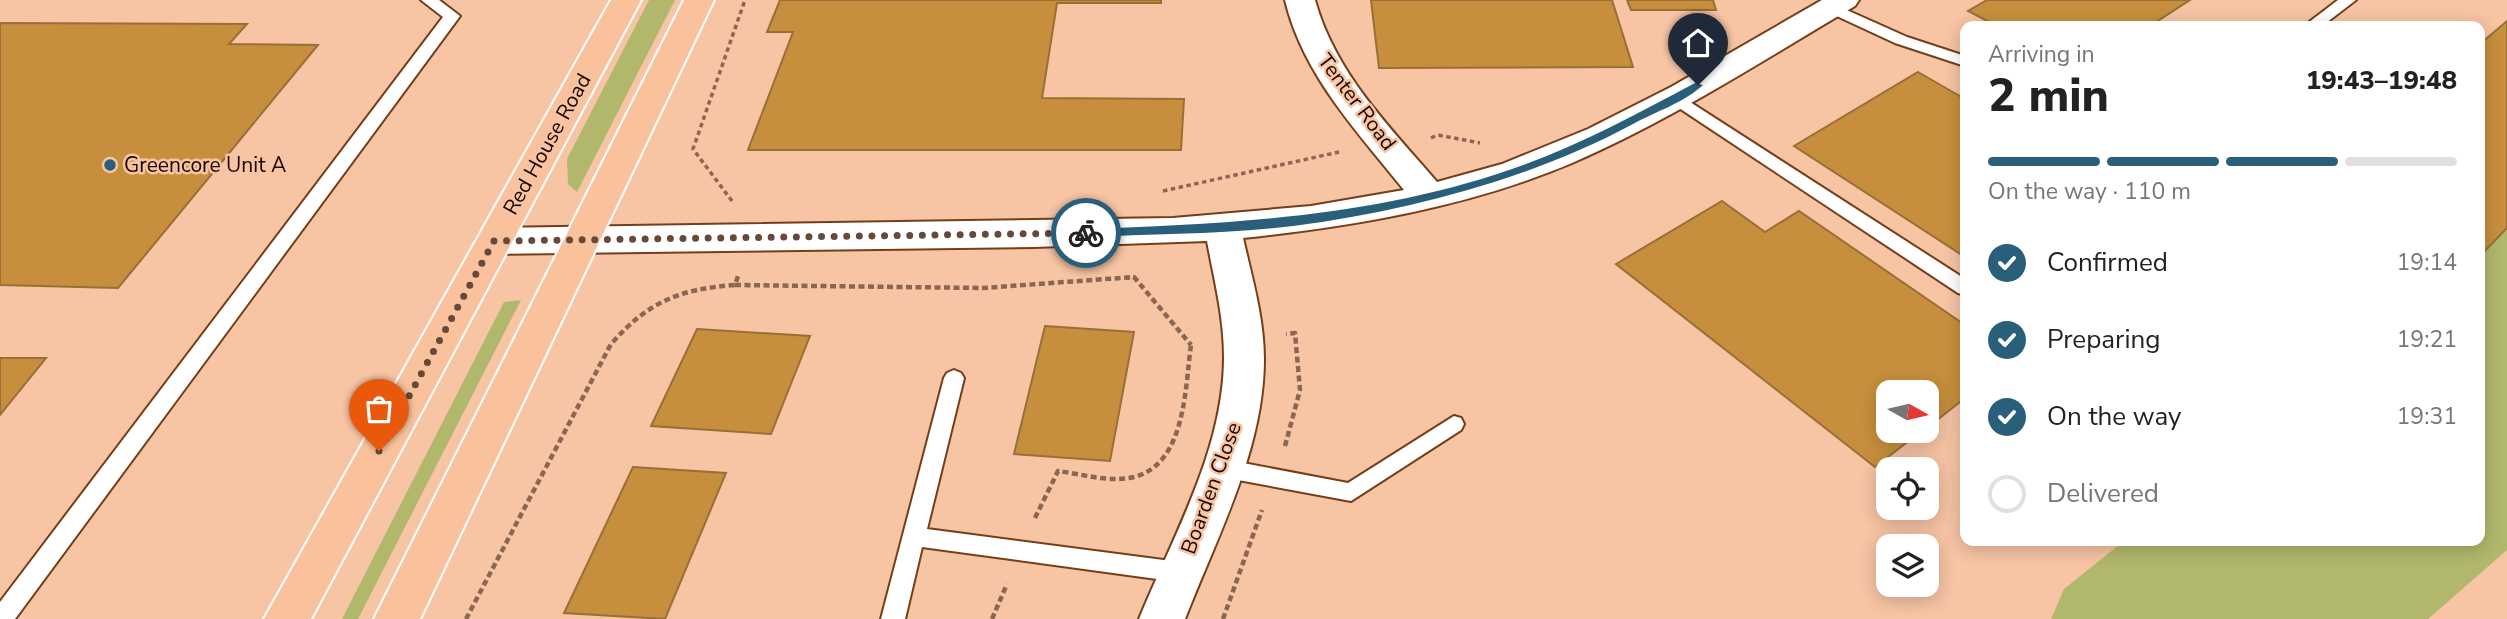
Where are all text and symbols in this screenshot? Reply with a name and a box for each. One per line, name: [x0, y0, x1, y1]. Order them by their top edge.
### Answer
pin: [1668, 13, 1728, 85]
icon: home: [1679, 24, 1717, 62]
text: Arriving in: [1988, 39, 2095, 70]
street label: Tenter Road: [1311, 48, 1403, 156]
text: 19:43–19:48: [2306, 63, 2457, 98]
text: 2 min: [1988, 64, 2109, 127]
street label: Red House Road: [497, 68, 597, 220]
place label: Greencore Unit A: [124, 151, 286, 179]
marker: Greencore Unit A: [102, 157, 118, 173]
text: On the way · 110 m: [1988, 176, 2191, 207]
courier: [1051, 198, 1121, 268]
icon: bike: [1067, 214, 1105, 252]
icon: check: [1988, 244, 2026, 282]
text: Confirmed: [2047, 245, 2168, 280]
text: 19:14: [2397, 247, 2457, 278]
icon: check: [1988, 321, 2026, 359]
text: Preparing: [2047, 322, 2160, 357]
text: 19:21: [2397, 324, 2457, 355]
pin: [349, 379, 409, 451]
north arrow: [1876, 380, 1939, 443]
map controls: [1876, 380, 1939, 597]
icon: bag: [360, 390, 398, 428]
icon: check: [1988, 398, 2026, 436]
text: On the way: [2047, 399, 2181, 434]
text: 19:31: [2397, 401, 2457, 432]
street label: Boarden Close: [1174, 418, 1248, 558]
button: locate: [1876, 457, 1939, 520]
text: Delivered: [2047, 476, 2159, 511]
button: layers: [1876, 534, 1939, 597]

